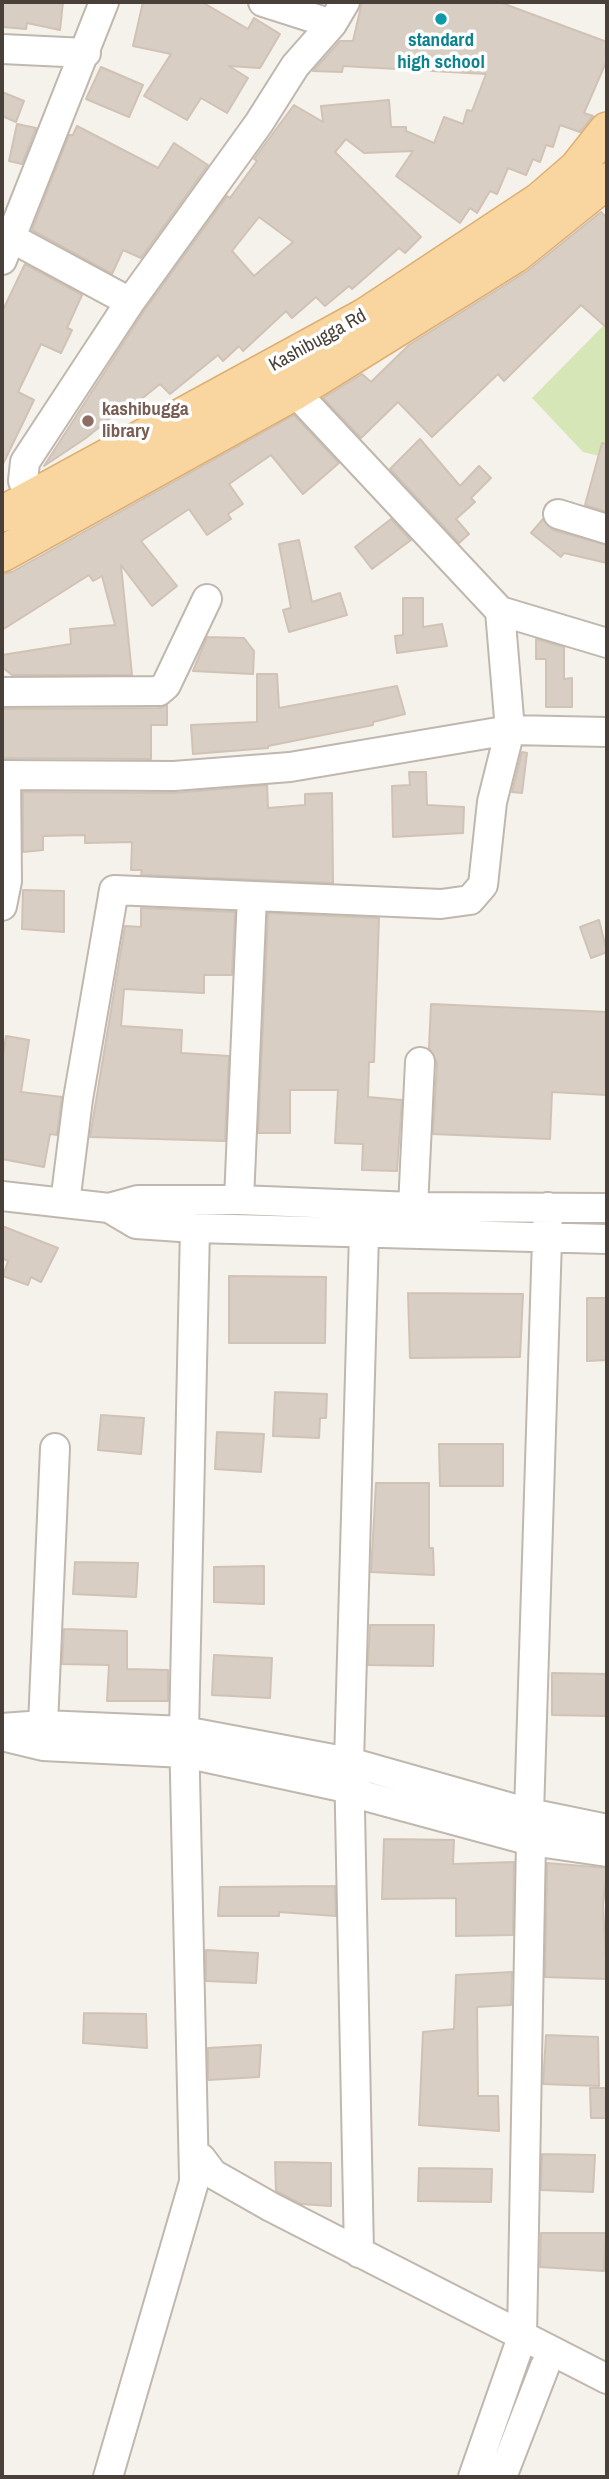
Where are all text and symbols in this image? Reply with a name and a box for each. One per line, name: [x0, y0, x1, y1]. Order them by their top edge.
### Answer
marker: standard high school: [433, 11, 449, 27]
place label: standard high school: [397, 30, 485, 74]
street label: Kashibugga Rd: [266, 305, 370, 377]
place label: kashibugga library: [102, 399, 189, 443]
marker: kashibugga library: [80, 413, 96, 429]

